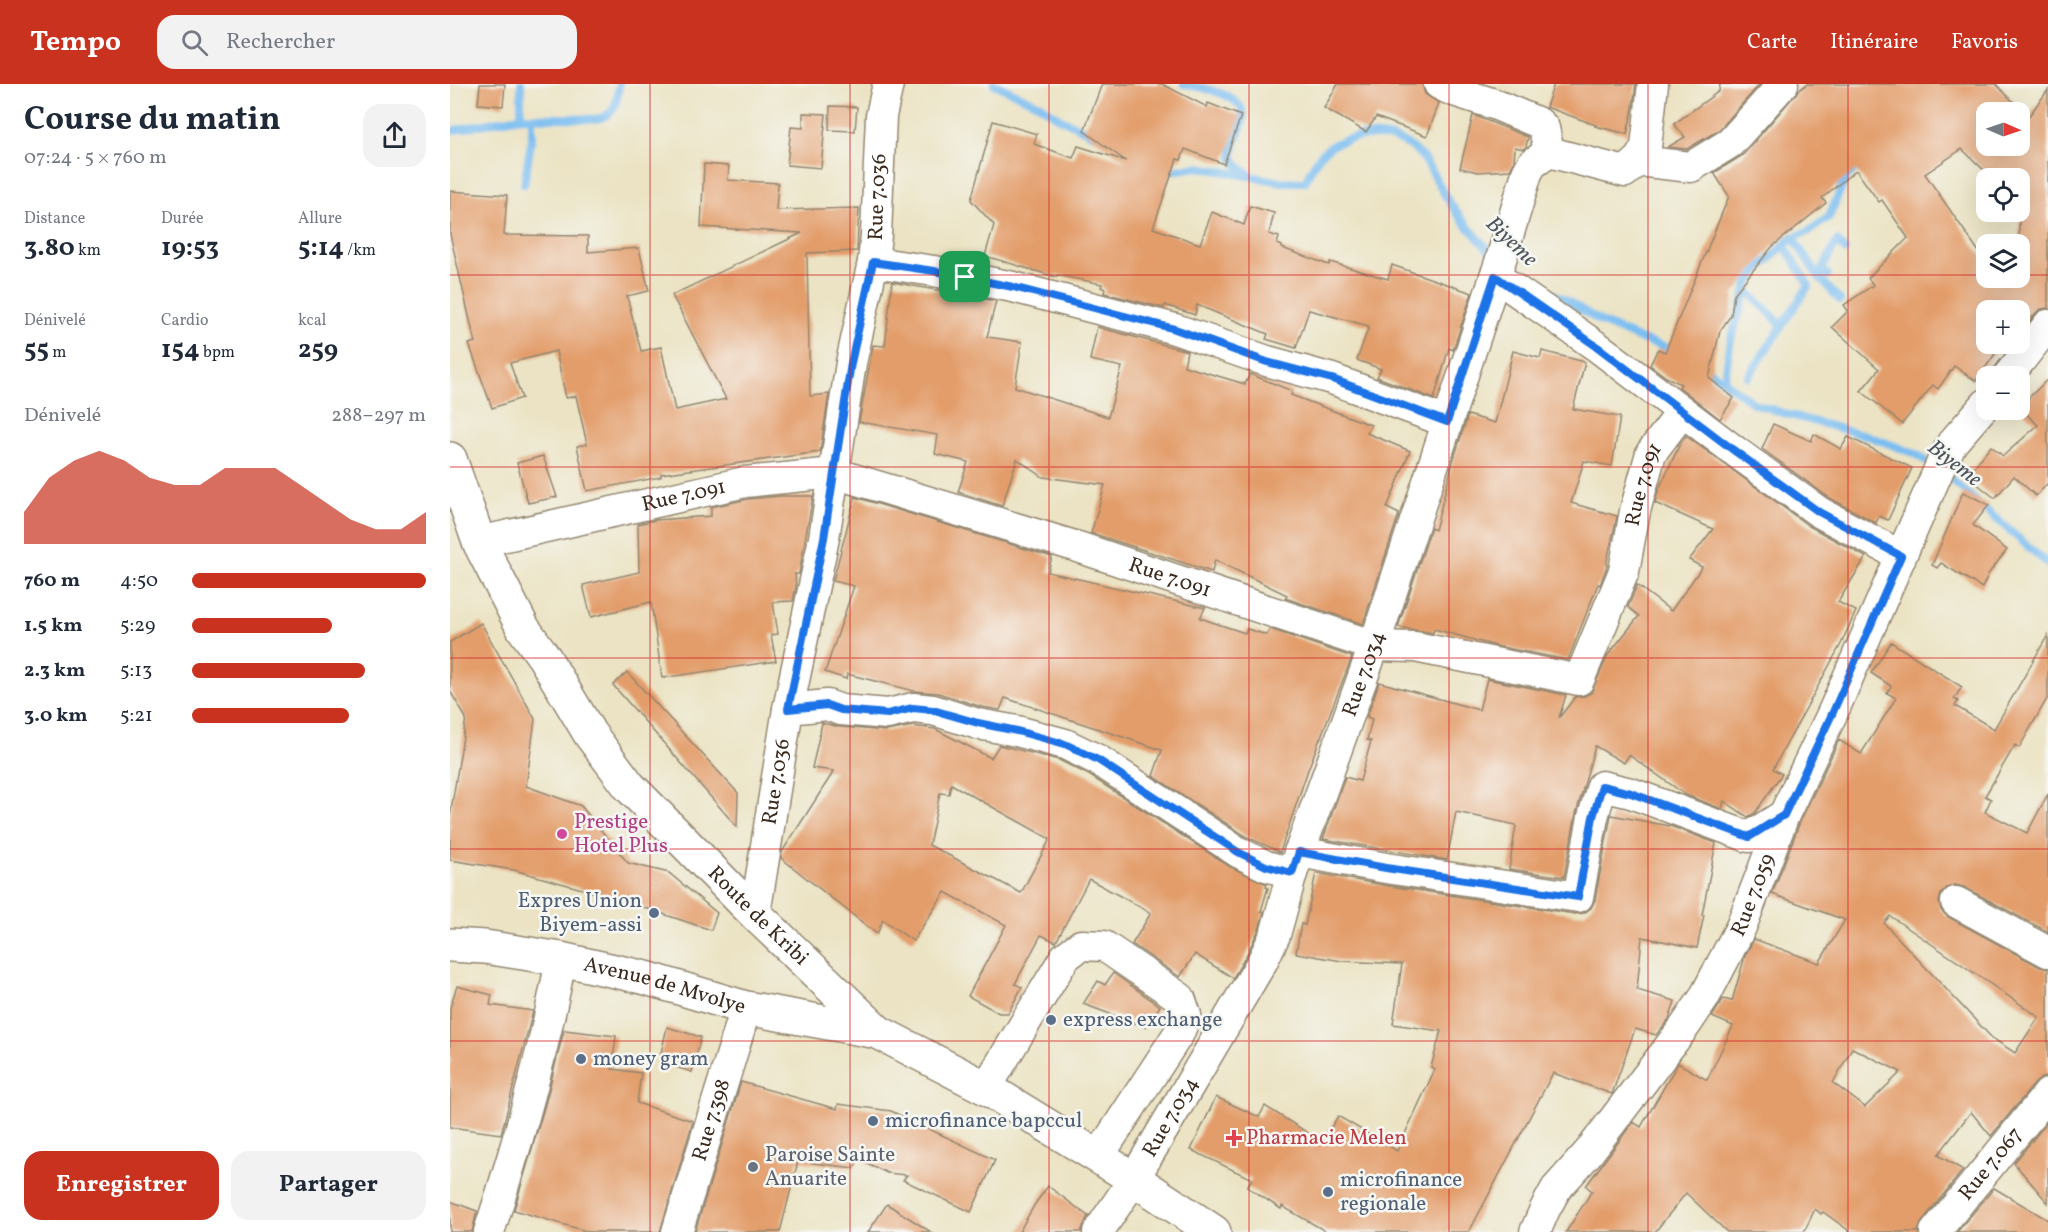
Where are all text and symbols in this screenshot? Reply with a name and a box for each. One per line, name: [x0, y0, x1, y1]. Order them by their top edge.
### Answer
search box: [157, 15, 577, 69]
text: Tempo: [30, 23, 121, 62]
icon: search: [178, 26, 211, 59]
text: Rechercher: [226, 27, 335, 58]
text: Carte: [1747, 28, 1797, 57]
text: Itinéraire: [1830, 28, 1918, 57]
text: Favoris: [1951, 28, 2018, 57]
text: Course du matin: [24, 98, 281, 144]
north arrow: [1976, 102, 2030, 156]
map controls: [1976, 102, 2030, 420]
button: share: [363, 104, 426, 167]
text: 07:24 · 5 × 760 m: [24, 144, 167, 172]
street label: Rue 7.036: [861, 153, 894, 241]
button: locate: [1976, 168, 2030, 222]
text: Distance: [24, 208, 85, 230]
text: Durée: [161, 208, 204, 230]
text: Allure: [298, 208, 342, 230]
water label: Biyeme: [1478, 210, 1544, 274]
text: 3.80: [24, 230, 75, 266]
text: 19:53: [161, 230, 219, 266]
text: 5:14: [298, 230, 344, 266]
button: layers: [1976, 234, 2030, 288]
text: km: [75, 240, 101, 262]
text: /km: [344, 240, 376, 262]
pin: [939, 251, 990, 302]
icon: arrive: [948, 260, 981, 293]
button: +: [1976, 300, 2030, 354]
text: Dénivelé: [24, 310, 86, 332]
text: Cardio: [161, 310, 208, 332]
text: kcal: [298, 310, 326, 332]
text: 55: [24, 332, 49, 368]
text: 154: [161, 332, 200, 368]
text: 259: [298, 332, 338, 368]
text: m: [49, 342, 66, 364]
text: bpm: [200, 342, 235, 364]
button: −: [1976, 366, 2030, 420]
text: Dénivelé: [24, 402, 101, 430]
text: 288–297 m: [331, 402, 426, 430]
water label: Biyeme: [1920, 433, 1988, 495]
street label: Rue 7.091: [1618, 436, 1669, 529]
street label: Rue 7.091: [639, 472, 729, 519]
street label: Rue 7.091: [1125, 550, 1215, 605]
text: 760 m: [24, 567, 80, 595]
text: 4:50: [120, 567, 158, 595]
text: 1.5 km: [24, 612, 83, 640]
text: 5:29: [120, 612, 155, 640]
street label: Rue 7.034: [1335, 627, 1392, 721]
text: 2.3 km: [24, 657, 85, 685]
text: 5:13: [120, 657, 152, 685]
text: 3.0 km: [24, 702, 88, 730]
text: 5:21: [120, 702, 153, 730]
street label: Rue 7.036: [755, 736, 798, 827]
place label: Prestige Hotel Plus: [574, 808, 668, 861]
marker: Prestige Hotel Plus: [555, 827, 569, 841]
street label: Rue 7.059: [1724, 849, 1782, 942]
street label: Route de Kribi: [701, 859, 815, 972]
place label: Expres Union Biyem-assi: [518, 887, 642, 940]
marker: Expres Union Biyem-assi: [647, 906, 661, 920]
street label: Avenue de Mvolye: [581, 950, 749, 1022]
place label: express exchange: [1063, 1006, 1222, 1035]
marker: express exchange: [1044, 1013, 1058, 1027]
place label: money gram: [593, 1045, 709, 1074]
marker: money gram: [574, 1052, 588, 1066]
street label: Rue 7.034: [1135, 1071, 1206, 1163]
street label: Rue 7.398: [685, 1076, 738, 1165]
place label: microfinance bapccul: [885, 1107, 1082, 1136]
marker: microfinance bapccul: [866, 1114, 880, 1128]
street label: Rue 7.067: [1952, 1121, 2030, 1207]
place label: Pharmacie Melen: [1246, 1124, 1407, 1153]
marker: Pharmacie Melen: [1227, 1131, 1241, 1145]
place label: Paroise Sainte Anuarite: [765, 1141, 895, 1194]
button: Enregistrer: [24, 1151, 219, 1220]
button: Partager: [231, 1151, 426, 1220]
marker: Paroise Sainte Anuarite: [746, 1160, 760, 1174]
place label: microfinance regionale: [1340, 1166, 1462, 1219]
marker: microfinance regionale: [1321, 1185, 1335, 1199]

